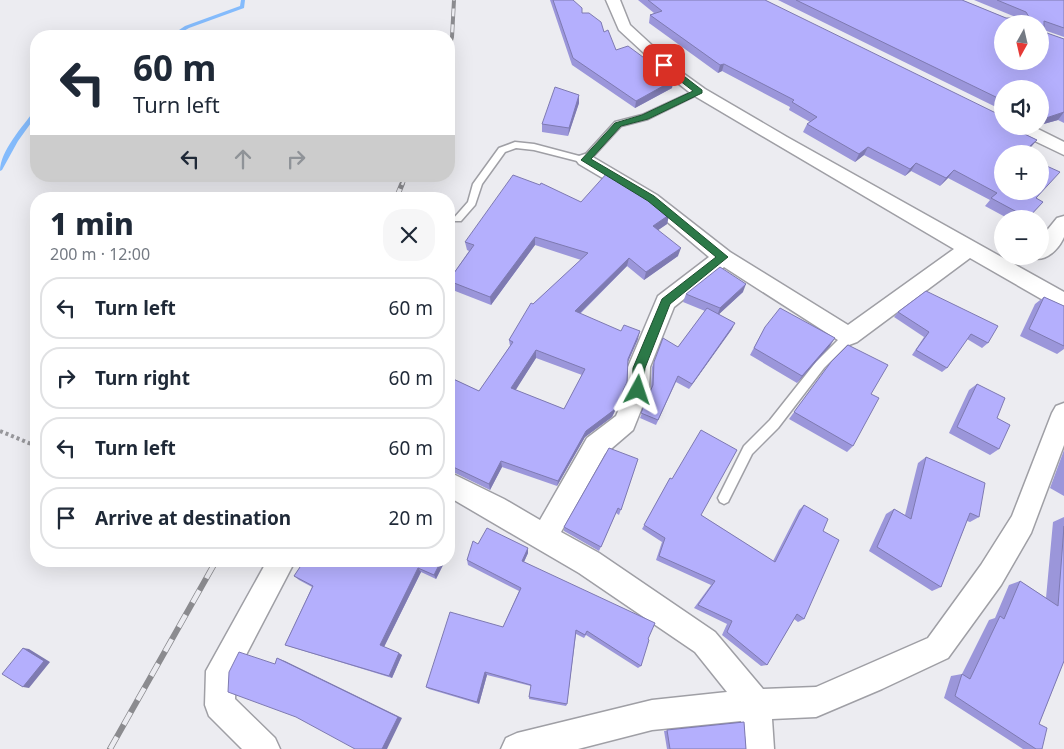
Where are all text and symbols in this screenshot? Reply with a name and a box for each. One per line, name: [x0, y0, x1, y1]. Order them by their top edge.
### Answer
north arrow: [994, 15, 1049, 70]
map controls: [994, 15, 1049, 265]
text: 60 m: [133, 44, 216, 91]
pin: [643, 44, 685, 86]
icon: left: [50, 50, 115, 115]
icon: arrive: [650, 51, 678, 79]
button: sound: [994, 80, 1049, 135]
text: Turn left: [133, 89, 220, 119]
icon: left: [176, 145, 204, 173]
icon: ahead: [229, 145, 257, 173]
icon: right: [282, 145, 310, 173]
button: +: [994, 145, 1049, 200]
text: 1 min: [50, 203, 134, 244]
button: close: [383, 209, 435, 261]
button: −: [994, 210, 1049, 265]
text: 200 m · 12:00: [50, 243, 150, 265]
icon: left: [52, 294, 80, 322]
text: Turn left: [95, 295, 176, 321]
text: 60 m: [389, 295, 433, 321]
position arrow: [611, 363, 663, 415]
icon: right: [52, 364, 80, 392]
text: Turn right: [95, 365, 190, 391]
text: 60 m: [389, 365, 433, 391]
icon: left: [52, 434, 80, 462]
text: Turn left: [95, 435, 176, 461]
text: 60 m: [389, 435, 433, 461]
icon: arrive: [52, 504, 80, 532]
text: Arrive at destination: [95, 505, 291, 531]
text: 20 m: [389, 505, 433, 531]

